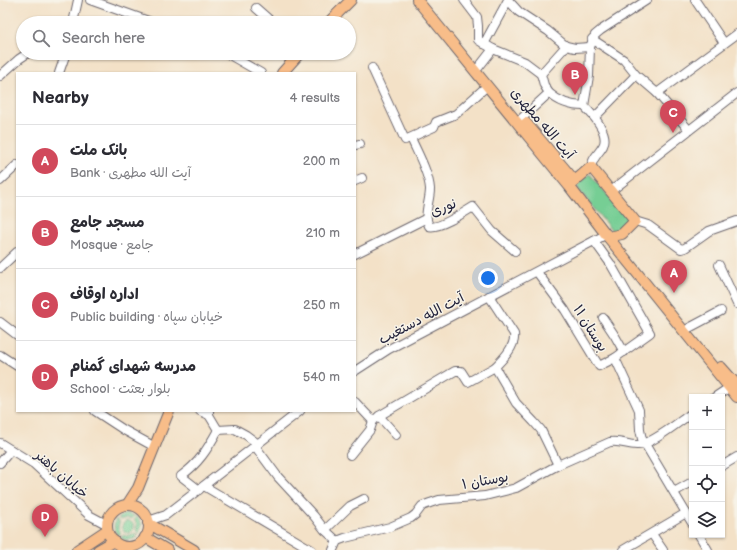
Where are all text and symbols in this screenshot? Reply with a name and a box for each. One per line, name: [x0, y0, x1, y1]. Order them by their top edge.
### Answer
search box: [16, 16, 356, 60]
icon: search: [30, 27, 52, 49]
text: Search here: [62, 29, 145, 48]
pin: B: [562, 62, 588, 95]
street label: آیت الله مطهری: [507, 84, 579, 163]
text: Nearby: [32, 88, 89, 108]
text: 4 results: [290, 90, 340, 106]
pin: C: [660, 100, 686, 133]
text: بانک ملت: [70, 141, 127, 160]
text: A: [41, 153, 49, 169]
text: 200 m: [303, 153, 340, 169]
text: Bank · آیت الله مطهری: [70, 165, 191, 181]
street label: نوری: [428, 195, 459, 220]
text: مسجد جامع: [70, 213, 145, 232]
text: B: [40, 225, 50, 241]
text: 210 m: [306, 225, 340, 241]
text: Mosque · جامع: [70, 237, 154, 253]
pin: A: [661, 260, 687, 293]
your location: [478, 268, 498, 288]
text: اداره اوقاف: [70, 285, 139, 304]
street label: آیت الله دستغیب: [376, 288, 467, 348]
text: C: [40, 297, 50, 313]
text: 250 m: [303, 297, 340, 313]
street label: بوستان ۱۱: [570, 302, 612, 355]
text: Public building · خیابان سپاه: [70, 309, 223, 325]
text: مدرسه شهدای گمنام: [70, 357, 196, 376]
text: D: [40, 369, 50, 385]
text: 540 m: [303, 369, 340, 385]
text: School · بلوار بعثت: [70, 381, 170, 397]
map controls: [689, 394, 725, 538]
button: +: [689, 394, 725, 430]
button: −: [689, 430, 725, 466]
street label: خیابان باهنر: [31, 446, 92, 502]
button: locate: [689, 466, 725, 502]
street label: بوستان ۱: [460, 468, 510, 493]
button: layers: [689, 502, 725, 538]
pin: D: [32, 504, 58, 537]

